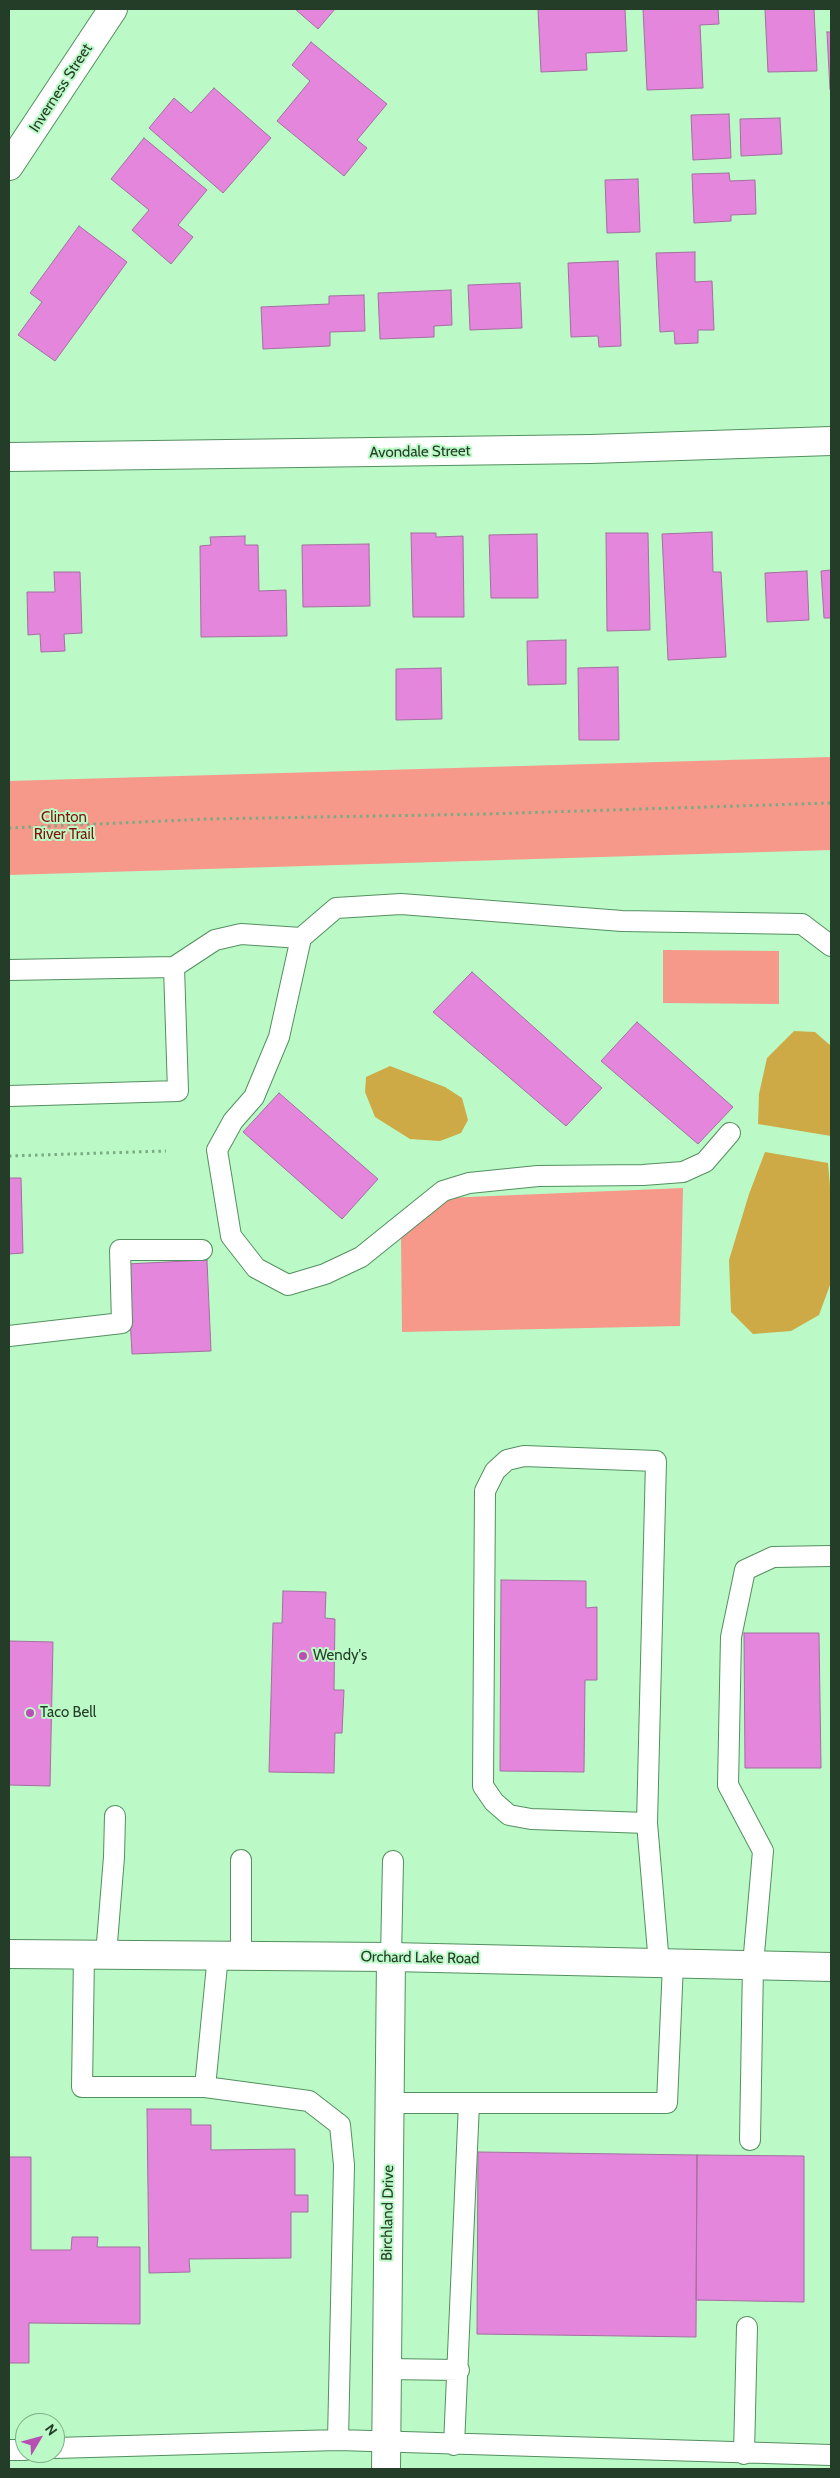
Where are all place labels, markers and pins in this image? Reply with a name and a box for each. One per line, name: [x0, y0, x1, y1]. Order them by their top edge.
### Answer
place label: Wendy's: [313, 1647, 367, 1665]
marker: Wendy's: [297, 1650, 309, 1662]
place label: Taco Bell: [40, 1704, 96, 1722]
marker: Taco Bell: [24, 1707, 36, 1719]

